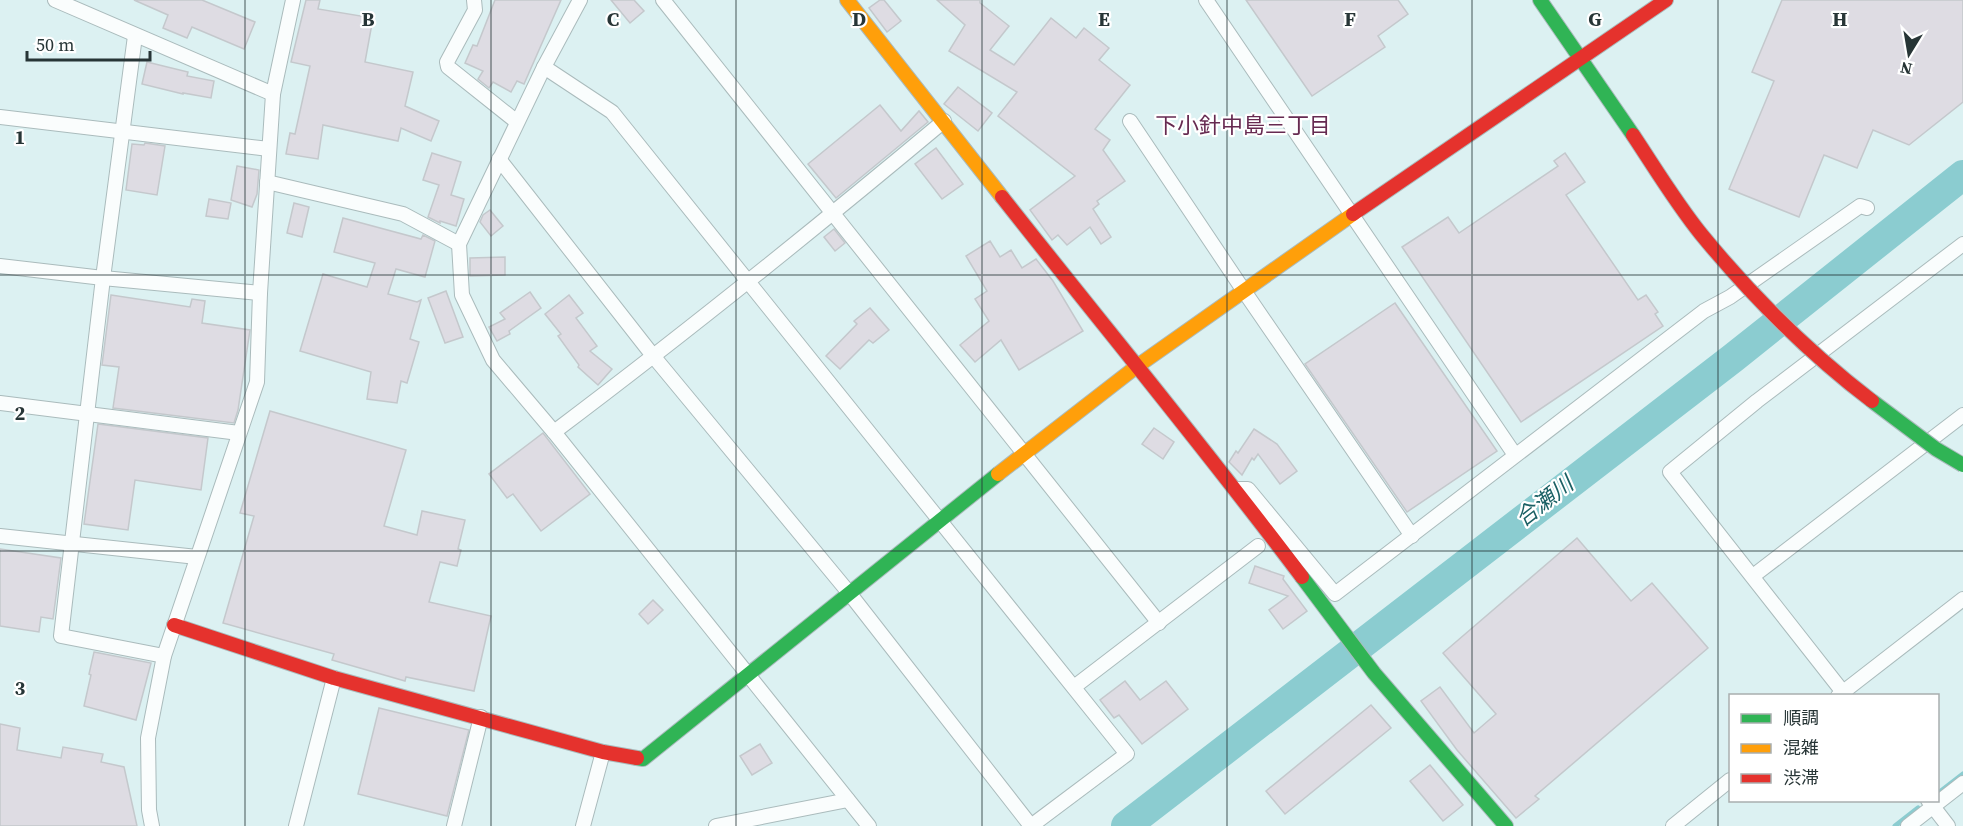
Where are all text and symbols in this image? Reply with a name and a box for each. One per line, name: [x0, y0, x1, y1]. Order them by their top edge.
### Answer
text: B: [361, 5, 375, 33]
text: C: [607, 5, 619, 33]
text: D: [852, 5, 866, 33]
text: E: [1098, 5, 1110, 33]
text: F: [1344, 5, 1356, 33]
text: G: [1588, 5, 1602, 33]
text: H: [1832, 5, 1848, 33]
scale bar: [27, 24, 150, 62]
north arrow: [1879, 24, 1939, 84]
text: 50 m: [36, 32, 74, 57]
text: N: [1898, 57, 1914, 81]
district label: 下小針中島三丁目: [1155, 110, 1331, 140]
text: 1: [15, 123, 25, 151]
text: 2: [15, 399, 26, 427]
water label: 合瀬川: [1509, 468, 1581, 533]
text: 3: [15, 674, 26, 702]
legend: [1729, 694, 1939, 802]
text: 順調: [1783, 705, 1819, 730]
text: 混雑: [1783, 735, 1819, 760]
text: 渋滞: [1783, 765, 1819, 790]

